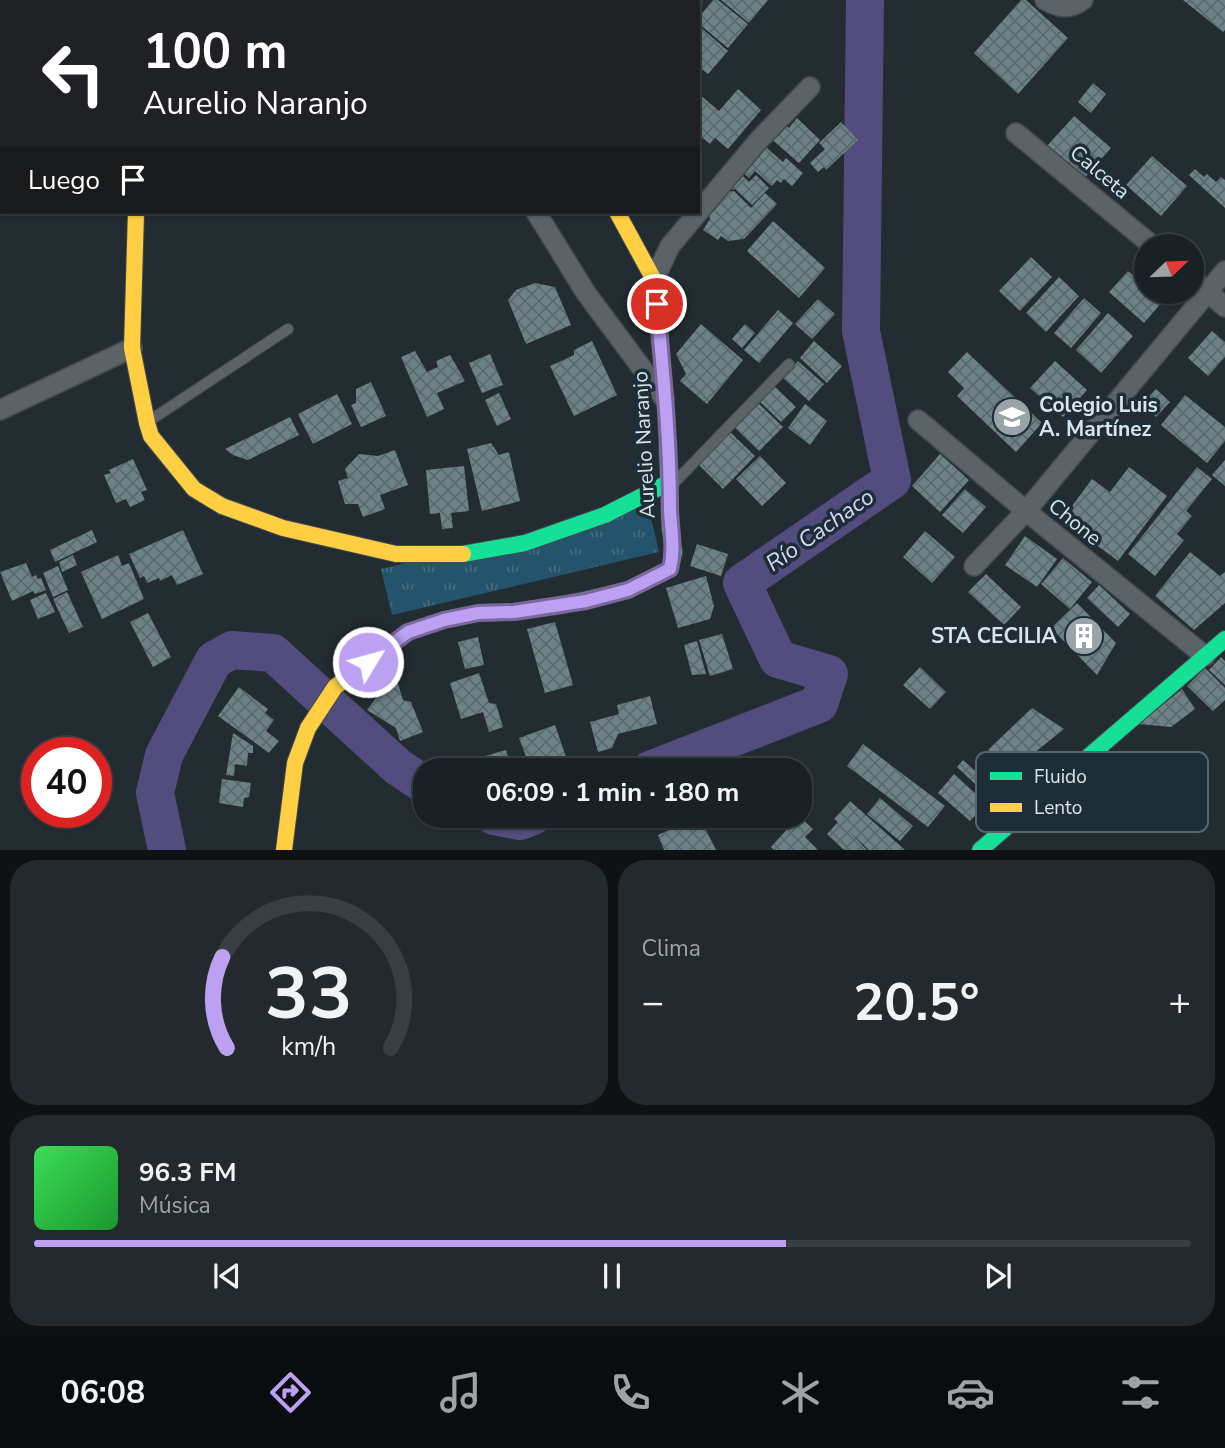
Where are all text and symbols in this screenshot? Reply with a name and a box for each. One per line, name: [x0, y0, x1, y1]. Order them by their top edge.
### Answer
text: 100 m: [143, 18, 287, 85]
icon: left: [28, 28, 119, 119]
text: Aurelio Naranjo: [143, 82, 368, 125]
street label: Calceta: [1064, 139, 1136, 205]
icon: arrive: [114, 161, 152, 199]
text: Luego: [28, 163, 100, 198]
north arrow: [1134, 234, 1204, 304]
map controls: [1134, 234, 1204, 304]
pin: [627, 274, 687, 334]
icon: arrive: [638, 285, 676, 323]
street label: Aurelio Naranjo: [626, 371, 662, 519]
place label: Colegio Luis A. Martínez: [1039, 391, 1158, 443]
school or university icon: Colegio Luis A. Martínez: [991, 396, 1033, 438]
water label: Río Cachaco: [760, 481, 880, 579]
street label: Chone: [1043, 492, 1107, 552]
building icon: STA CECILIA: [1063, 615, 1105, 657]
place label: STA CECILIA: [931, 622, 1057, 650]
position arrow: [331, 625, 405, 699]
speed limit sign: 40: [21, 737, 112, 828]
legend: [976, 752, 1208, 832]
text: Fluido: [1034, 764, 1087, 790]
text: 06:09 · 1 min · 180 m: [486, 775, 739, 810]
text: Lento: [1034, 795, 1082, 821]
text: Clima: [642, 933, 701, 964]
text: 33: [265, 945, 352, 1045]
text: 20.5°: [853, 967, 979, 1038]
text: −: [642, 977, 664, 1028]
text: +: [1168, 977, 1191, 1028]
text: km/h: [281, 1030, 336, 1064]
text: 96.3 FM: [139, 1155, 236, 1190]
text: Música: [139, 1190, 211, 1221]
icon: previous: [208, 1257, 246, 1295]
icon: pause: [593, 1257, 631, 1295]
icon: next: [979, 1257, 1017, 1295]
icon: directions: [266, 1368, 315, 1417]
icon: music: [436, 1368, 485, 1417]
icon: phone: [606, 1368, 655, 1417]
icon: climate: [776, 1368, 825, 1417]
icon: car: [946, 1368, 995, 1417]
icon: filters: [1116, 1368, 1165, 1417]
text: 06:08: [60, 1371, 145, 1414]

